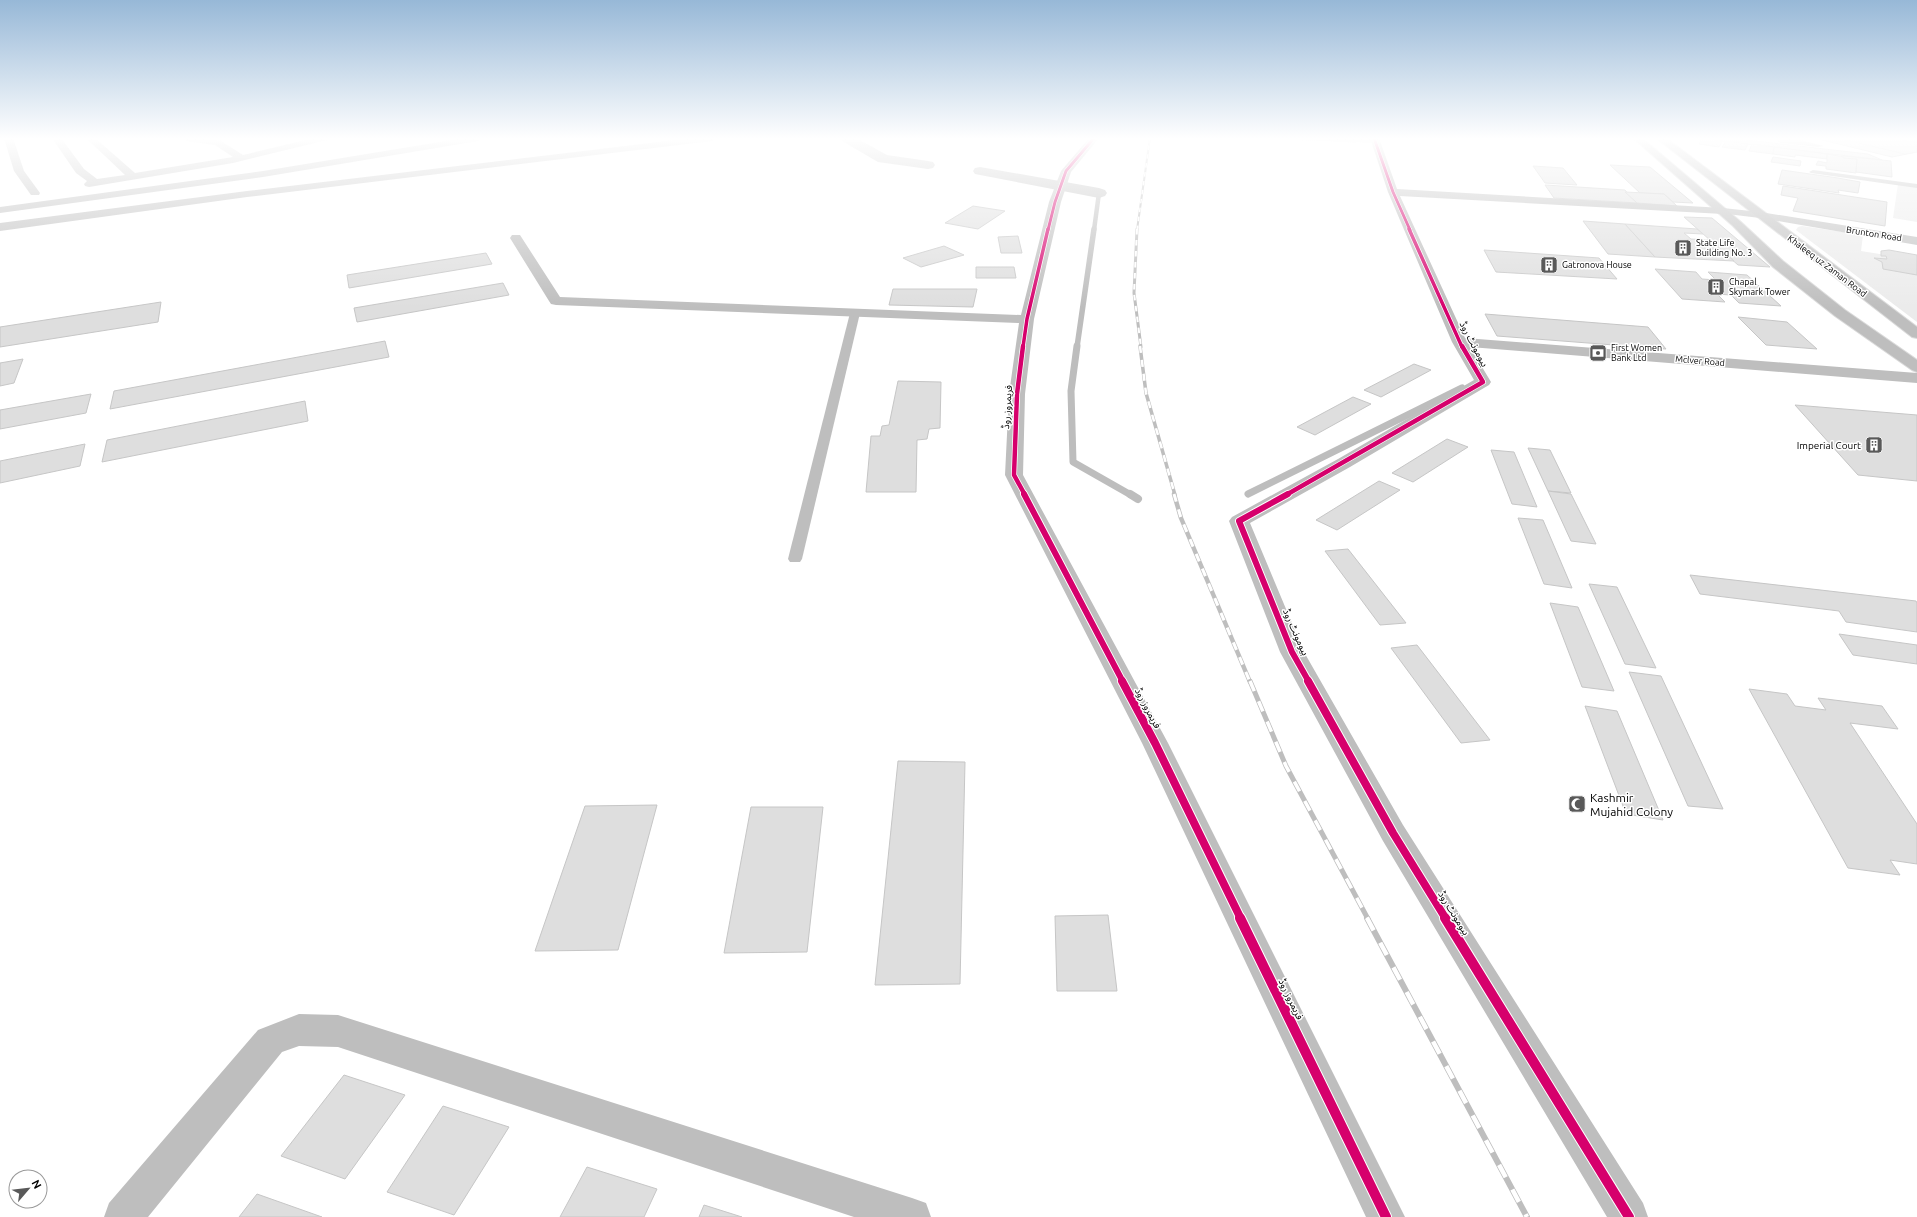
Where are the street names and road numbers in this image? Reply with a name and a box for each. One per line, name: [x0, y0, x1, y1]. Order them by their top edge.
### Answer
street label: Brunton Road: [1845, 225, 1903, 243]
street label: Khaleeq uz Zaman Road: [1786, 233, 1868, 299]
street label: بیومونٹ روڈ: [1457, 319, 1491, 369]
street label: Mclver Road: [1675, 354, 1725, 368]
street label: فریمروز روڈ: [1000, 384, 1015, 430]
street label: بیومونٹ روڈ: [1280, 607, 1311, 658]
street label: فریمروز روڈ: [1132, 686, 1163, 731]
street label: بیومونٹ روڈ: [1435, 889, 1472, 938]
street label: فریمروز روڈ: [1275, 977, 1306, 1022]

